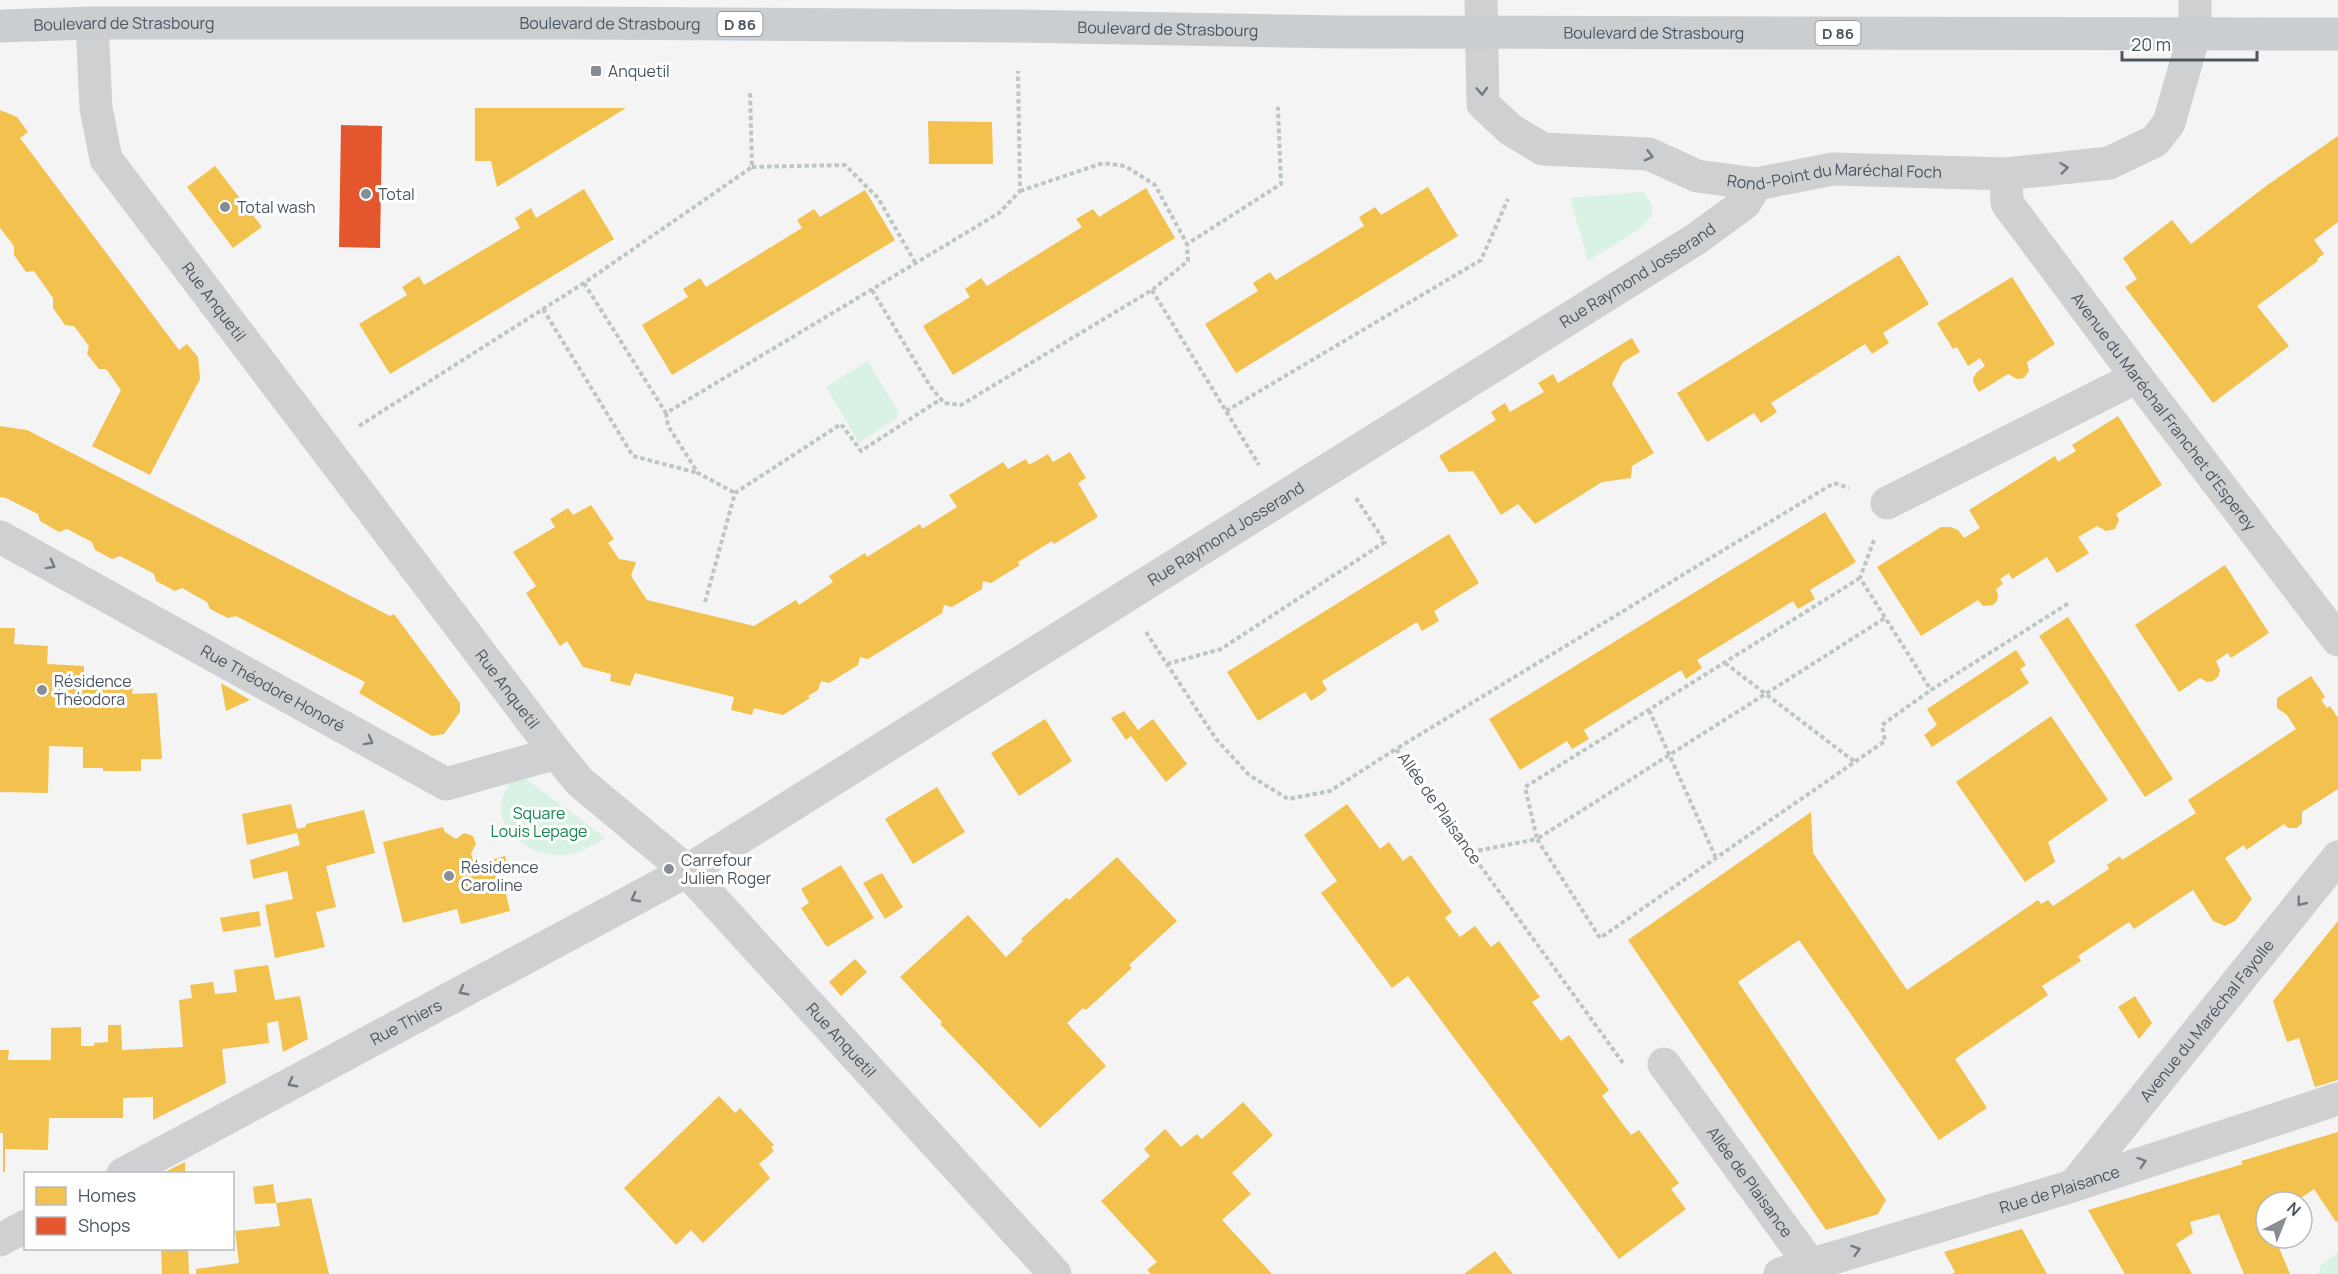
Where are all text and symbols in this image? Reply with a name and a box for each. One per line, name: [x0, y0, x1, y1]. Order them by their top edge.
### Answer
street label: Boulevard de Strasbourg: [33, 12, 214, 36]
street label: Boulevard de Strasbourg: [519, 12, 700, 35]
road number: D 86: [718, 12, 762, 36]
street label: Boulevard de Strasbourg: [1077, 16, 1259, 41]
street label: Boulevard de Strasbourg: [1563, 21, 1744, 44]
road number: D 86: [1816, 21, 1860, 45]
scale bar: [2122, 24, 2257, 62]
text: 20 m: [2131, 32, 2171, 56]
place label: Anquetil: [608, 60, 670, 82]
marker: Anquetil: [589, 64, 603, 78]
one-way arrow: [1476, 86, 1489, 95]
one-way arrow: [1644, 148, 1654, 161]
street label: Rond-Point du Maréchal Foch: [1725, 158, 1942, 195]
one-way arrow: [2059, 162, 2068, 175]
place label: Total: [378, 183, 415, 205]
marker: Total: [359, 187, 373, 201]
place label: Total wash: [237, 196, 316, 218]
marker: Total wash: [218, 200, 232, 214]
street label: Rue Raymond Josserand: [1555, 217, 1720, 333]
street label: Rue Anquetil: [177, 257, 251, 346]
street label: Avenue du Maréchal Franchet d'Esperey: [2066, 288, 2262, 536]
street label: Rue Raymond Josserand: [1143, 476, 1308, 591]
one-way arrow: [45, 558, 55, 569]
street label: Rue Théodore Honoré: [197, 639, 349, 737]
street label: Rue Anquetil: [470, 645, 545, 733]
place label: Résidence Théodora: [54, 670, 132, 710]
marker: Résidence Théodora: [35, 683, 49, 697]
one-way arrow: [363, 734, 373, 745]
street label: Allée de Plaisance: [1393, 748, 1487, 868]
park label: Square Louis Lepage: [491, 802, 587, 842]
place label: Carrefour Julien Roger: [681, 849, 772, 889]
place label: Résidence Caroline: [461, 856, 539, 896]
marker: Carrefour Julien Roger: [662, 862, 676, 876]
marker: Résidence Caroline: [442, 869, 456, 883]
one-way arrow: [631, 891, 641, 902]
one-way arrow: [2298, 895, 2309, 906]
street label: Avenue du Maréchal Fayolle: [2135, 935, 2279, 1106]
one-way arrow: [459, 983, 470, 995]
street label: Rue Thiers: [366, 994, 445, 1050]
street label: Rue Anquetil: [802, 998, 881, 1082]
one-way arrow: [287, 1076, 298, 1087]
street label: Allée de Plaisance: [1702, 1122, 1798, 1242]
one-way arrow: [2136, 1157, 2147, 1170]
street label: Rue de Plaisance: [1997, 1160, 2123, 1218]
legend: [24, 1172, 234, 1250]
text: Homes: [78, 1183, 136, 1207]
north arrow: [2254, 1190, 2314, 1250]
text: N: [2282, 1197, 2306, 1221]
text: Shops: [78, 1213, 130, 1237]
one-way arrow: [1850, 1245, 1861, 1257]

